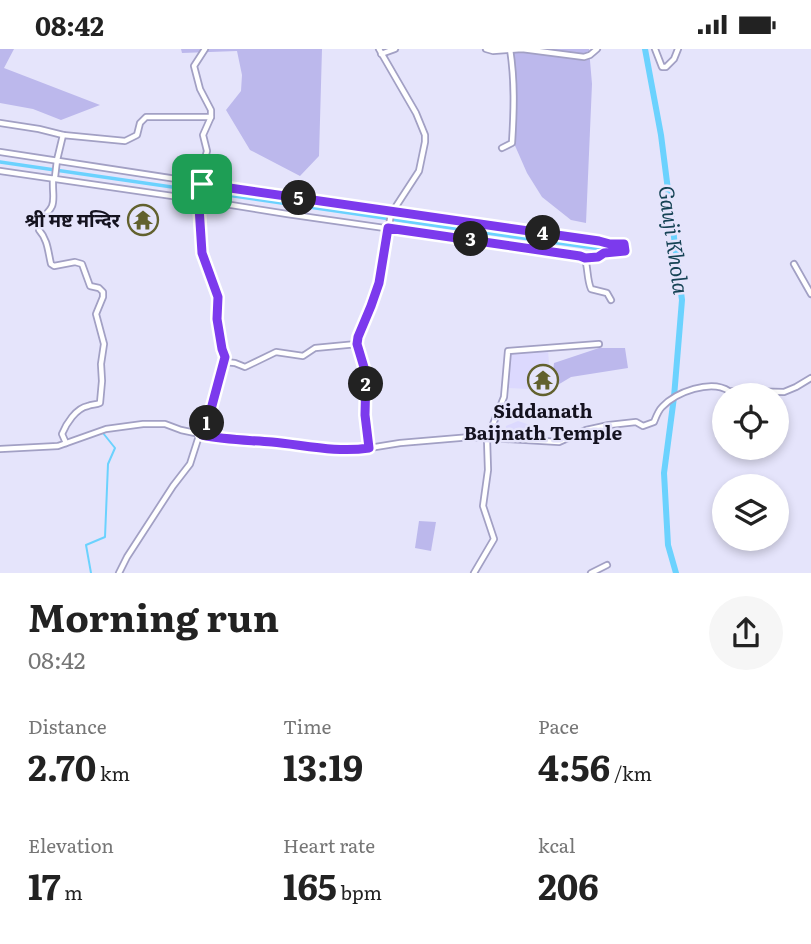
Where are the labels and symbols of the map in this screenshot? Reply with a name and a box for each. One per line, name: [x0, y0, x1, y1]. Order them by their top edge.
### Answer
pin: [172, 154, 232, 214]
pin: 5: [282, 181, 316, 215]
water label: Gauji Khola: [653, 183, 698, 296]
temple icon: श्री मष्ट मन्दिर: [126, 203, 160, 237]
place label: श्री मष्ट मन्दिर: [24, 205, 121, 233]
pin: 4: [526, 215, 560, 251]
pin: 3: [454, 221, 489, 257]
temple icon: Siddanath Baijnath Temple: [526, 363, 560, 397]
pin: 2: [348, 367, 384, 401]
place label: Siddanath Baijnath Temple: [464, 396, 623, 446]
pin: 1: [190, 405, 224, 441]

